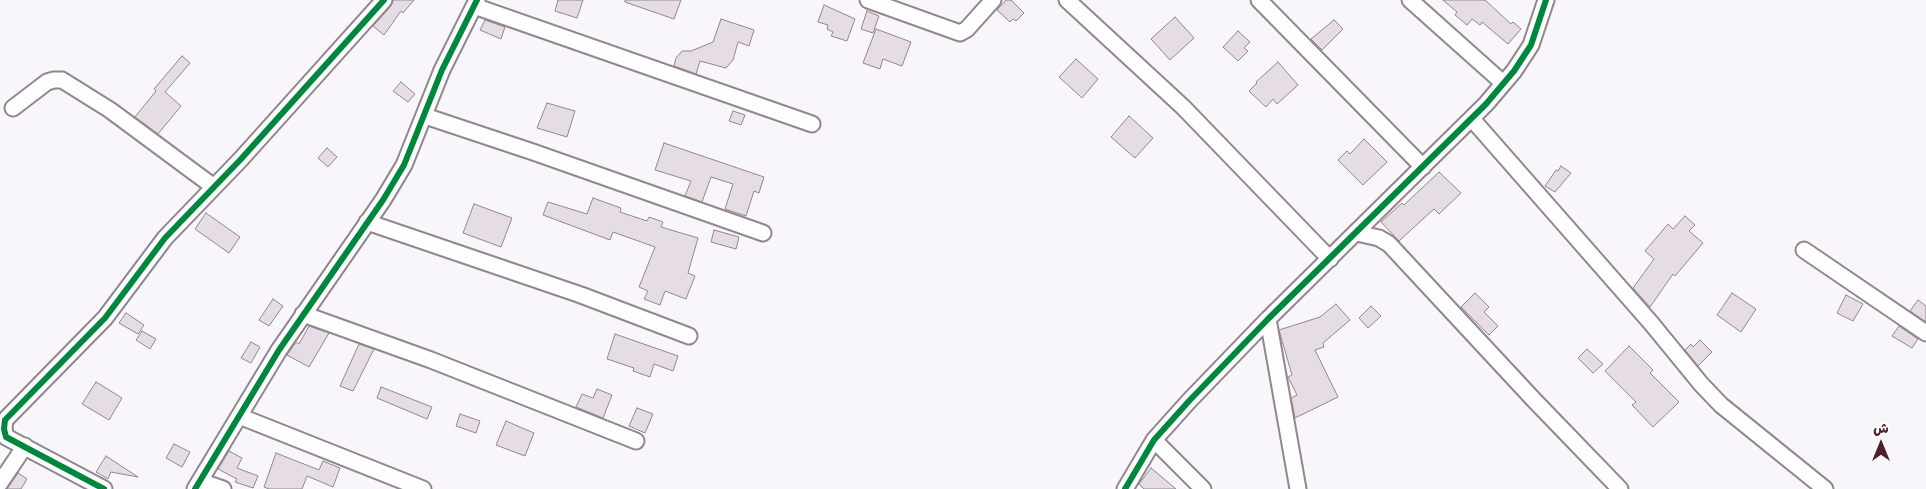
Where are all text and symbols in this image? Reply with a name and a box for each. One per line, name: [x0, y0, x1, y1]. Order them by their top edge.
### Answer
north arrow: [1856, 419, 1906, 469]
text: ش: [1873, 420, 1889, 437]

